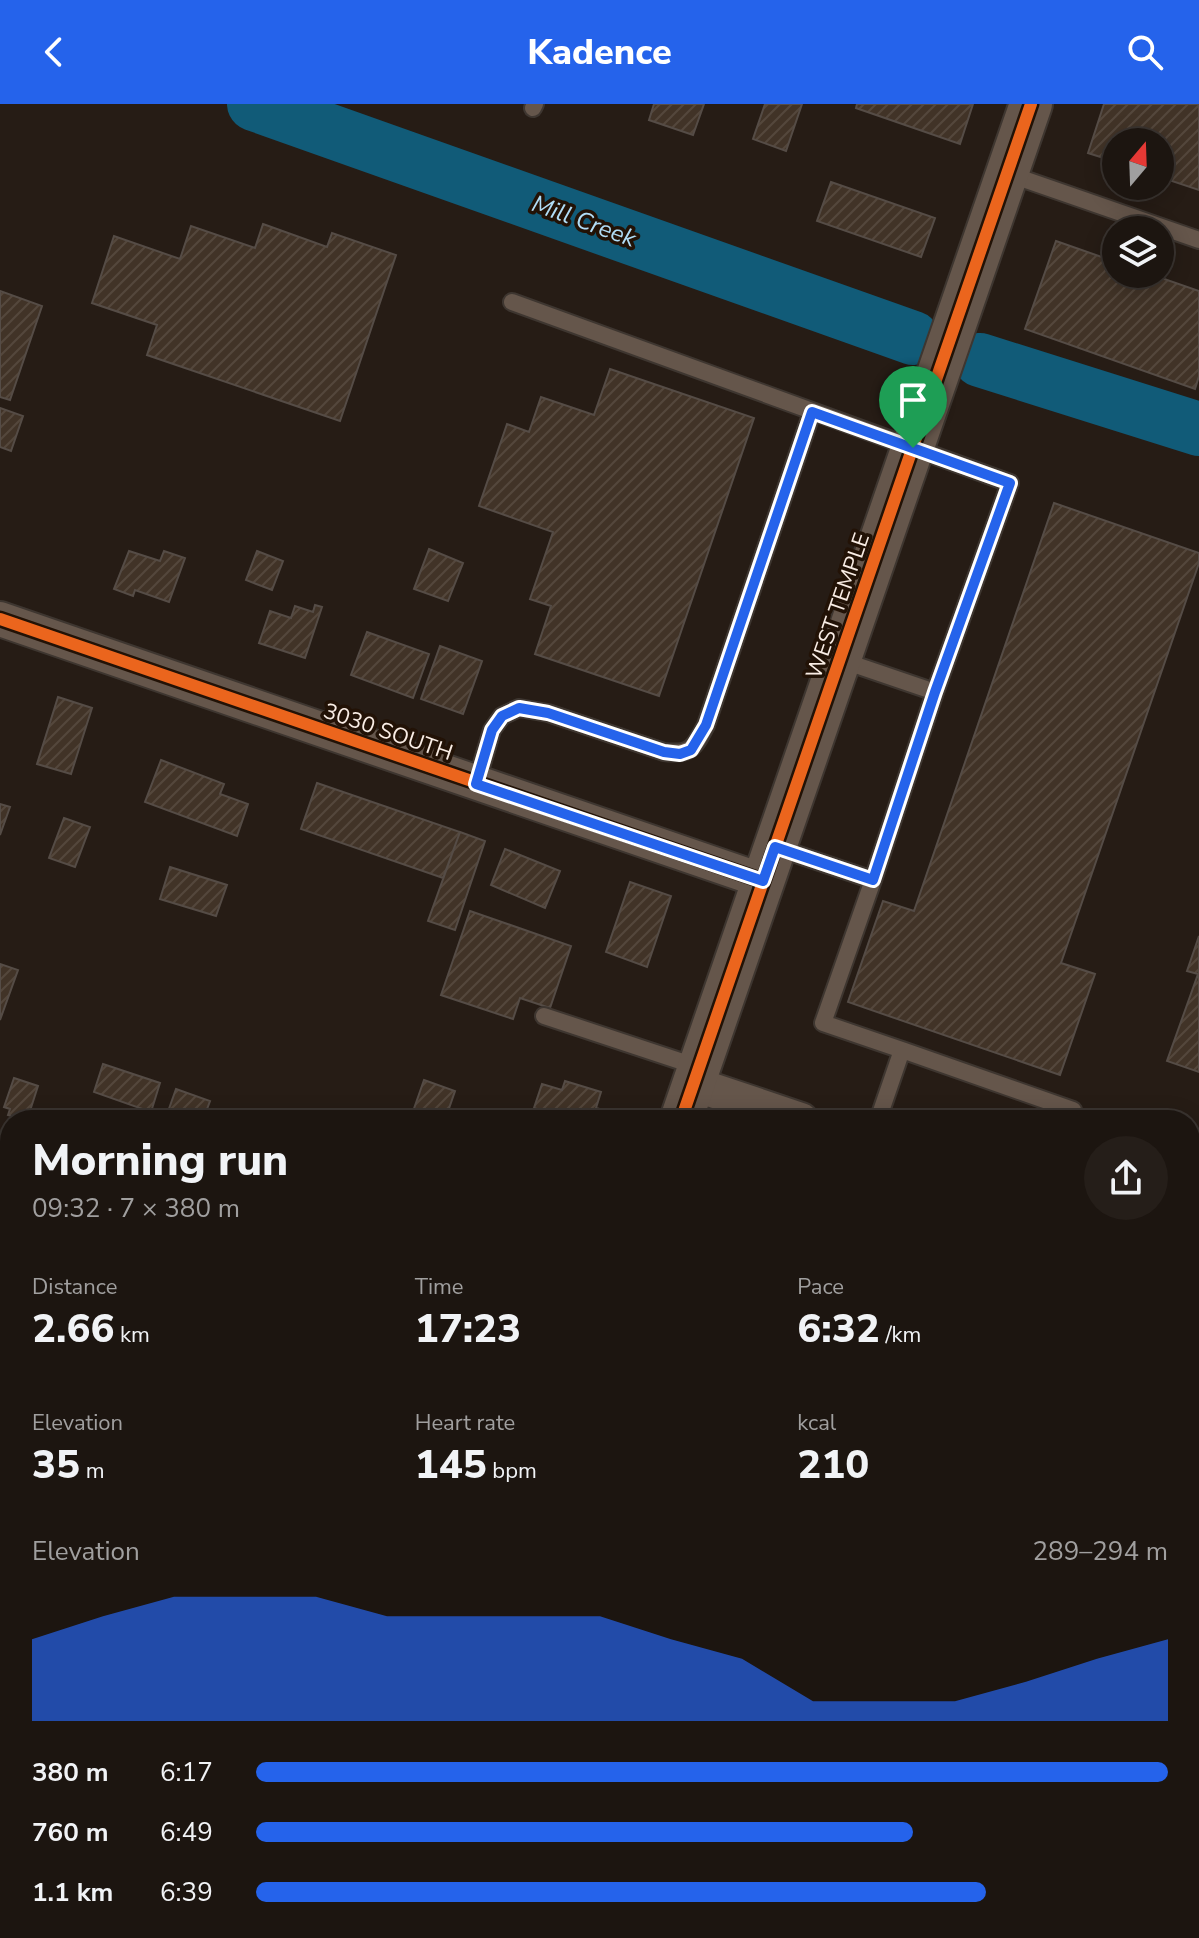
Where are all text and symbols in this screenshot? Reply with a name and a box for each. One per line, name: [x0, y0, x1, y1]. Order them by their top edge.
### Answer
text: Kadence: [527, 28, 672, 77]
icon: back: [32, 30, 76, 74]
icon: search: [1123, 30, 1167, 74]
north arrow: [1102, 128, 1174, 200]
map controls: [1102, 128, 1174, 288]
water label: Mill Creek: [528, 187, 641, 255]
button: layers: [1102, 216, 1174, 288]
pin: [879, 366, 947, 448]
icon: arrive: [891, 378, 935, 422]
street label: WEST TEMPLE: [799, 529, 877, 683]
street label: 3030 SOUTH: [319, 696, 457, 768]
text: Morning run: [32, 1131, 288, 1191]
button: share: [1084, 1136, 1168, 1220]
text: 09:32 · 7 × 380 m: [32, 1191, 240, 1226]
text: Distance: [32, 1272, 117, 1302]
text: Time: [415, 1272, 464, 1302]
text: Pace: [797, 1272, 844, 1302]
text: 2.66: [32, 1302, 114, 1356]
text: 17:23: [415, 1302, 521, 1356]
text: 6:32: [797, 1302, 880, 1356]
text: km: [114, 1320, 150, 1350]
text: /km: [880, 1320, 921, 1350]
text: Elevation: [32, 1408, 123, 1438]
text: Heart rate: [415, 1408, 515, 1438]
text: kcal: [797, 1408, 836, 1438]
text: 35: [32, 1438, 80, 1492]
text: 145: [415, 1438, 487, 1492]
text: 210: [797, 1438, 869, 1492]
text: m: [80, 1456, 105, 1486]
text: bpm: [487, 1456, 537, 1486]
text: Elevation: [32, 1534, 140, 1569]
text: 289–294 m: [1032, 1534, 1168, 1569]
text: 380 m: [32, 1755, 109, 1790]
text: 6:17: [160, 1755, 213, 1790]
text: 760 m: [32, 1815, 109, 1850]
text: 6:49: [160, 1815, 213, 1850]
text: 1.1 km: [32, 1875, 113, 1910]
text: 6:39: [160, 1875, 213, 1910]

